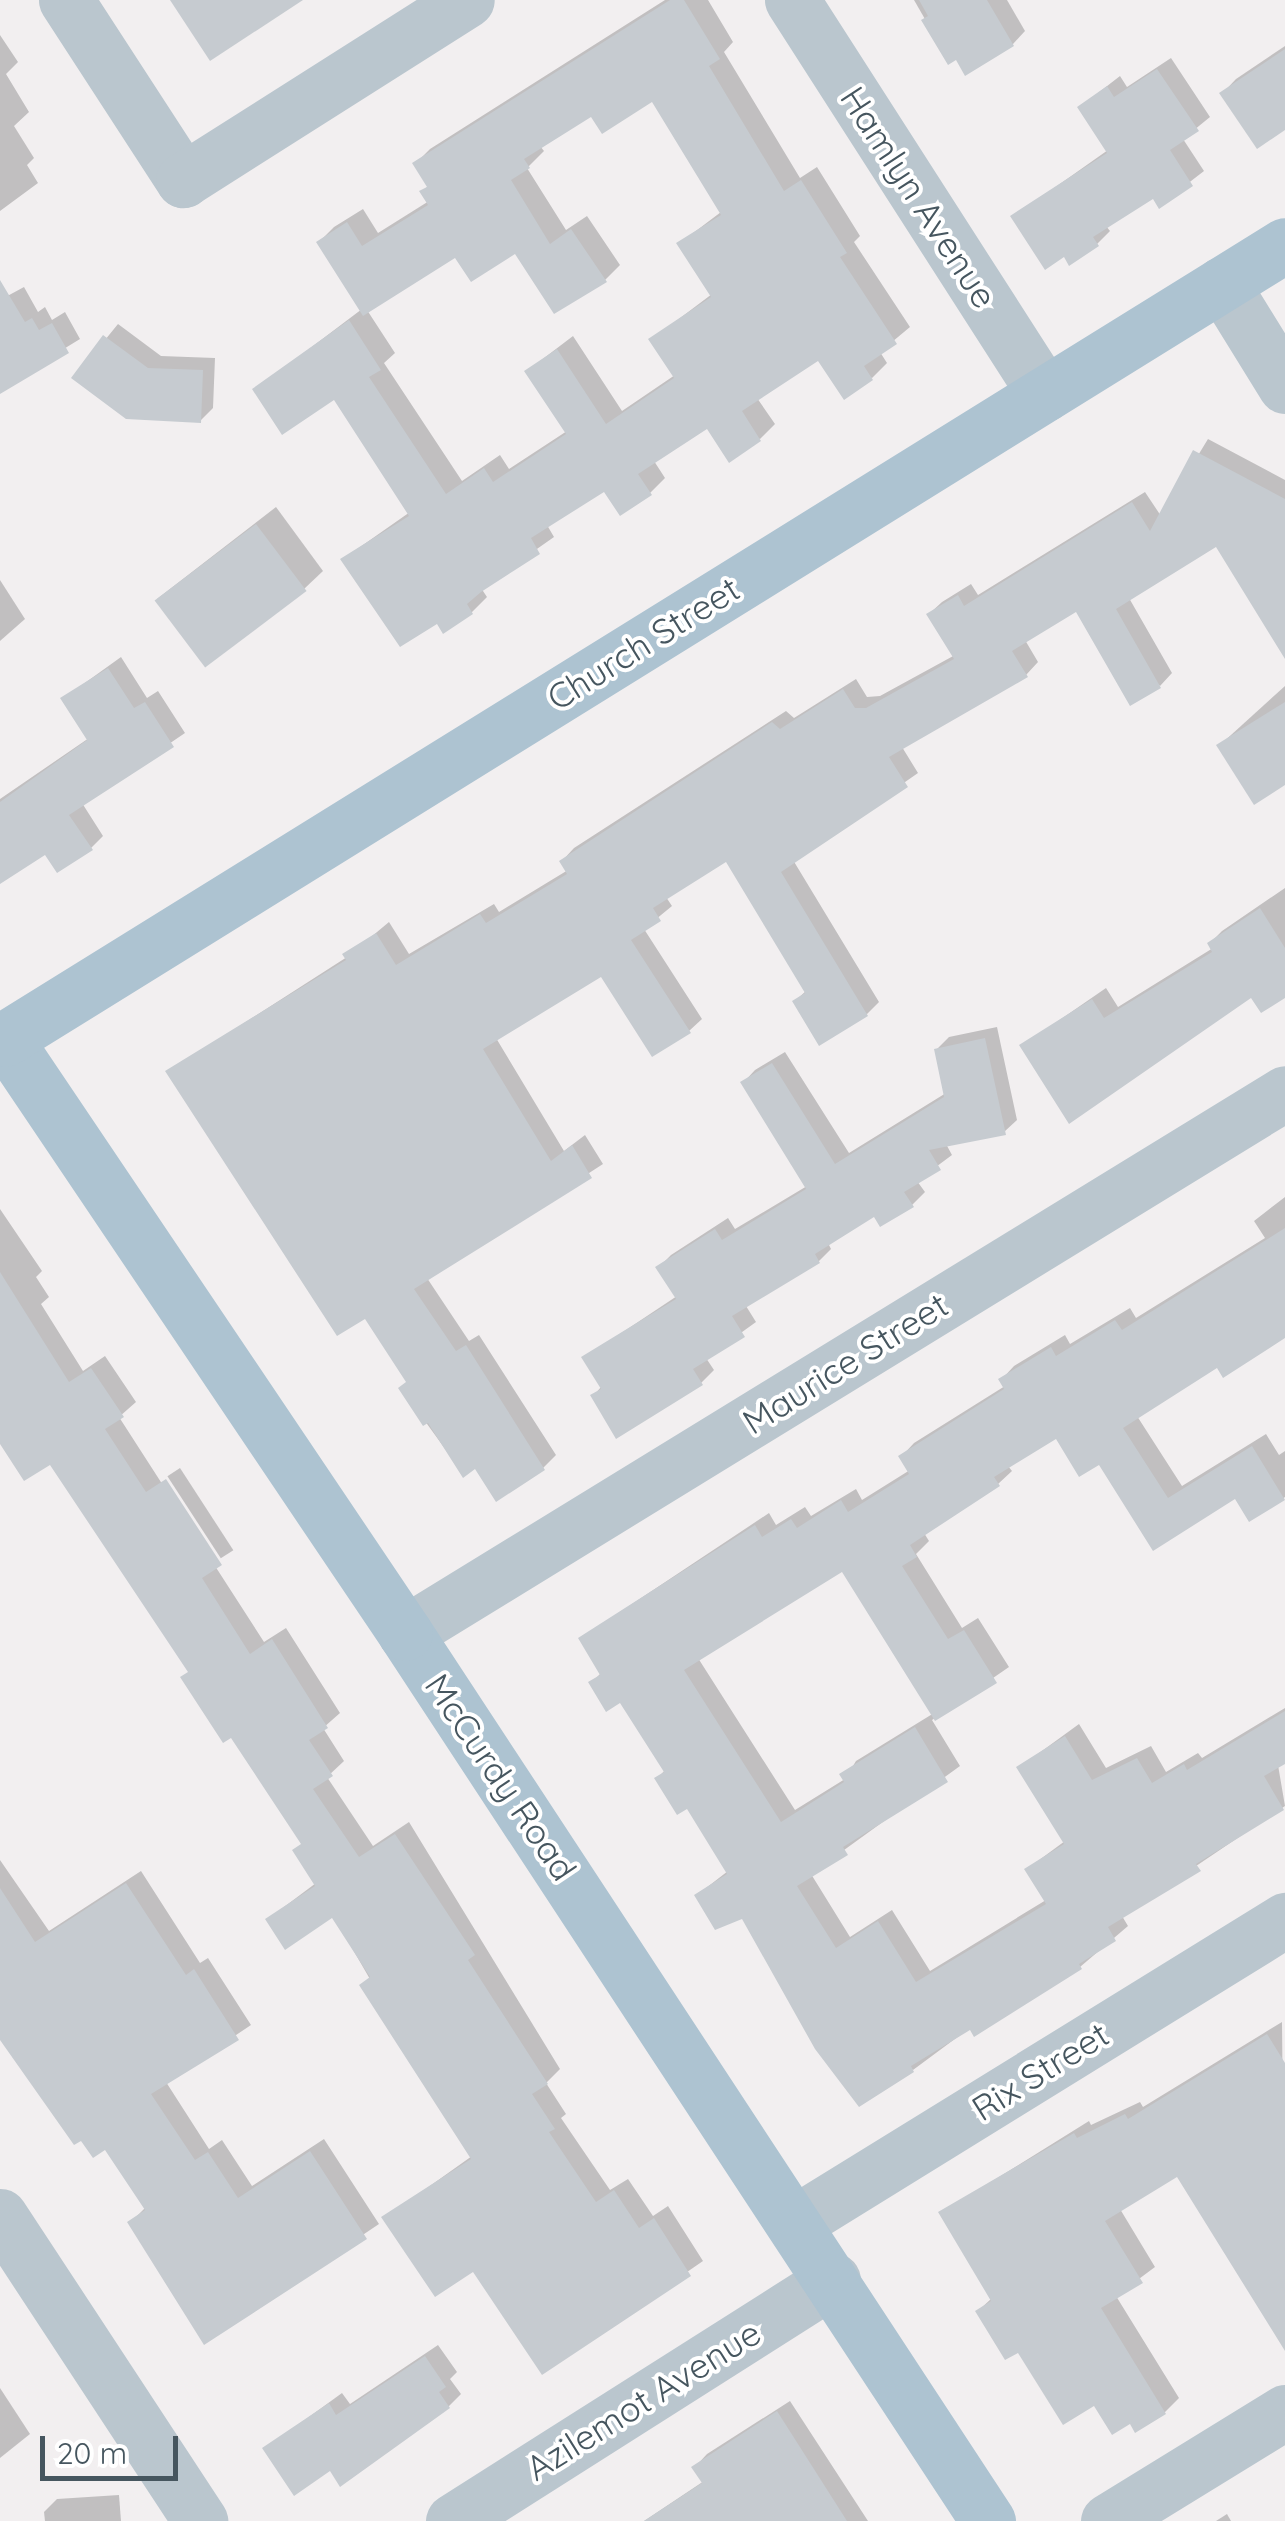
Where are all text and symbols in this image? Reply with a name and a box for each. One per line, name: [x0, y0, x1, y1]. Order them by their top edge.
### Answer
street label: Hamlyn Avenue: [832, 79, 1006, 315]
street label: Church Street: [539, 567, 747, 719]
street label: Maurice Street: [735, 1283, 955, 1443]
street label: McCurdy Road: [416, 1666, 586, 1888]
street label: Rix Street: [964, 2013, 1116, 2129]
street label: Azilemot Avenue: [518, 2311, 768, 2489]
scale bar: [45, 2416, 182, 2478]
text: 20 m: [57, 2434, 127, 2472]

